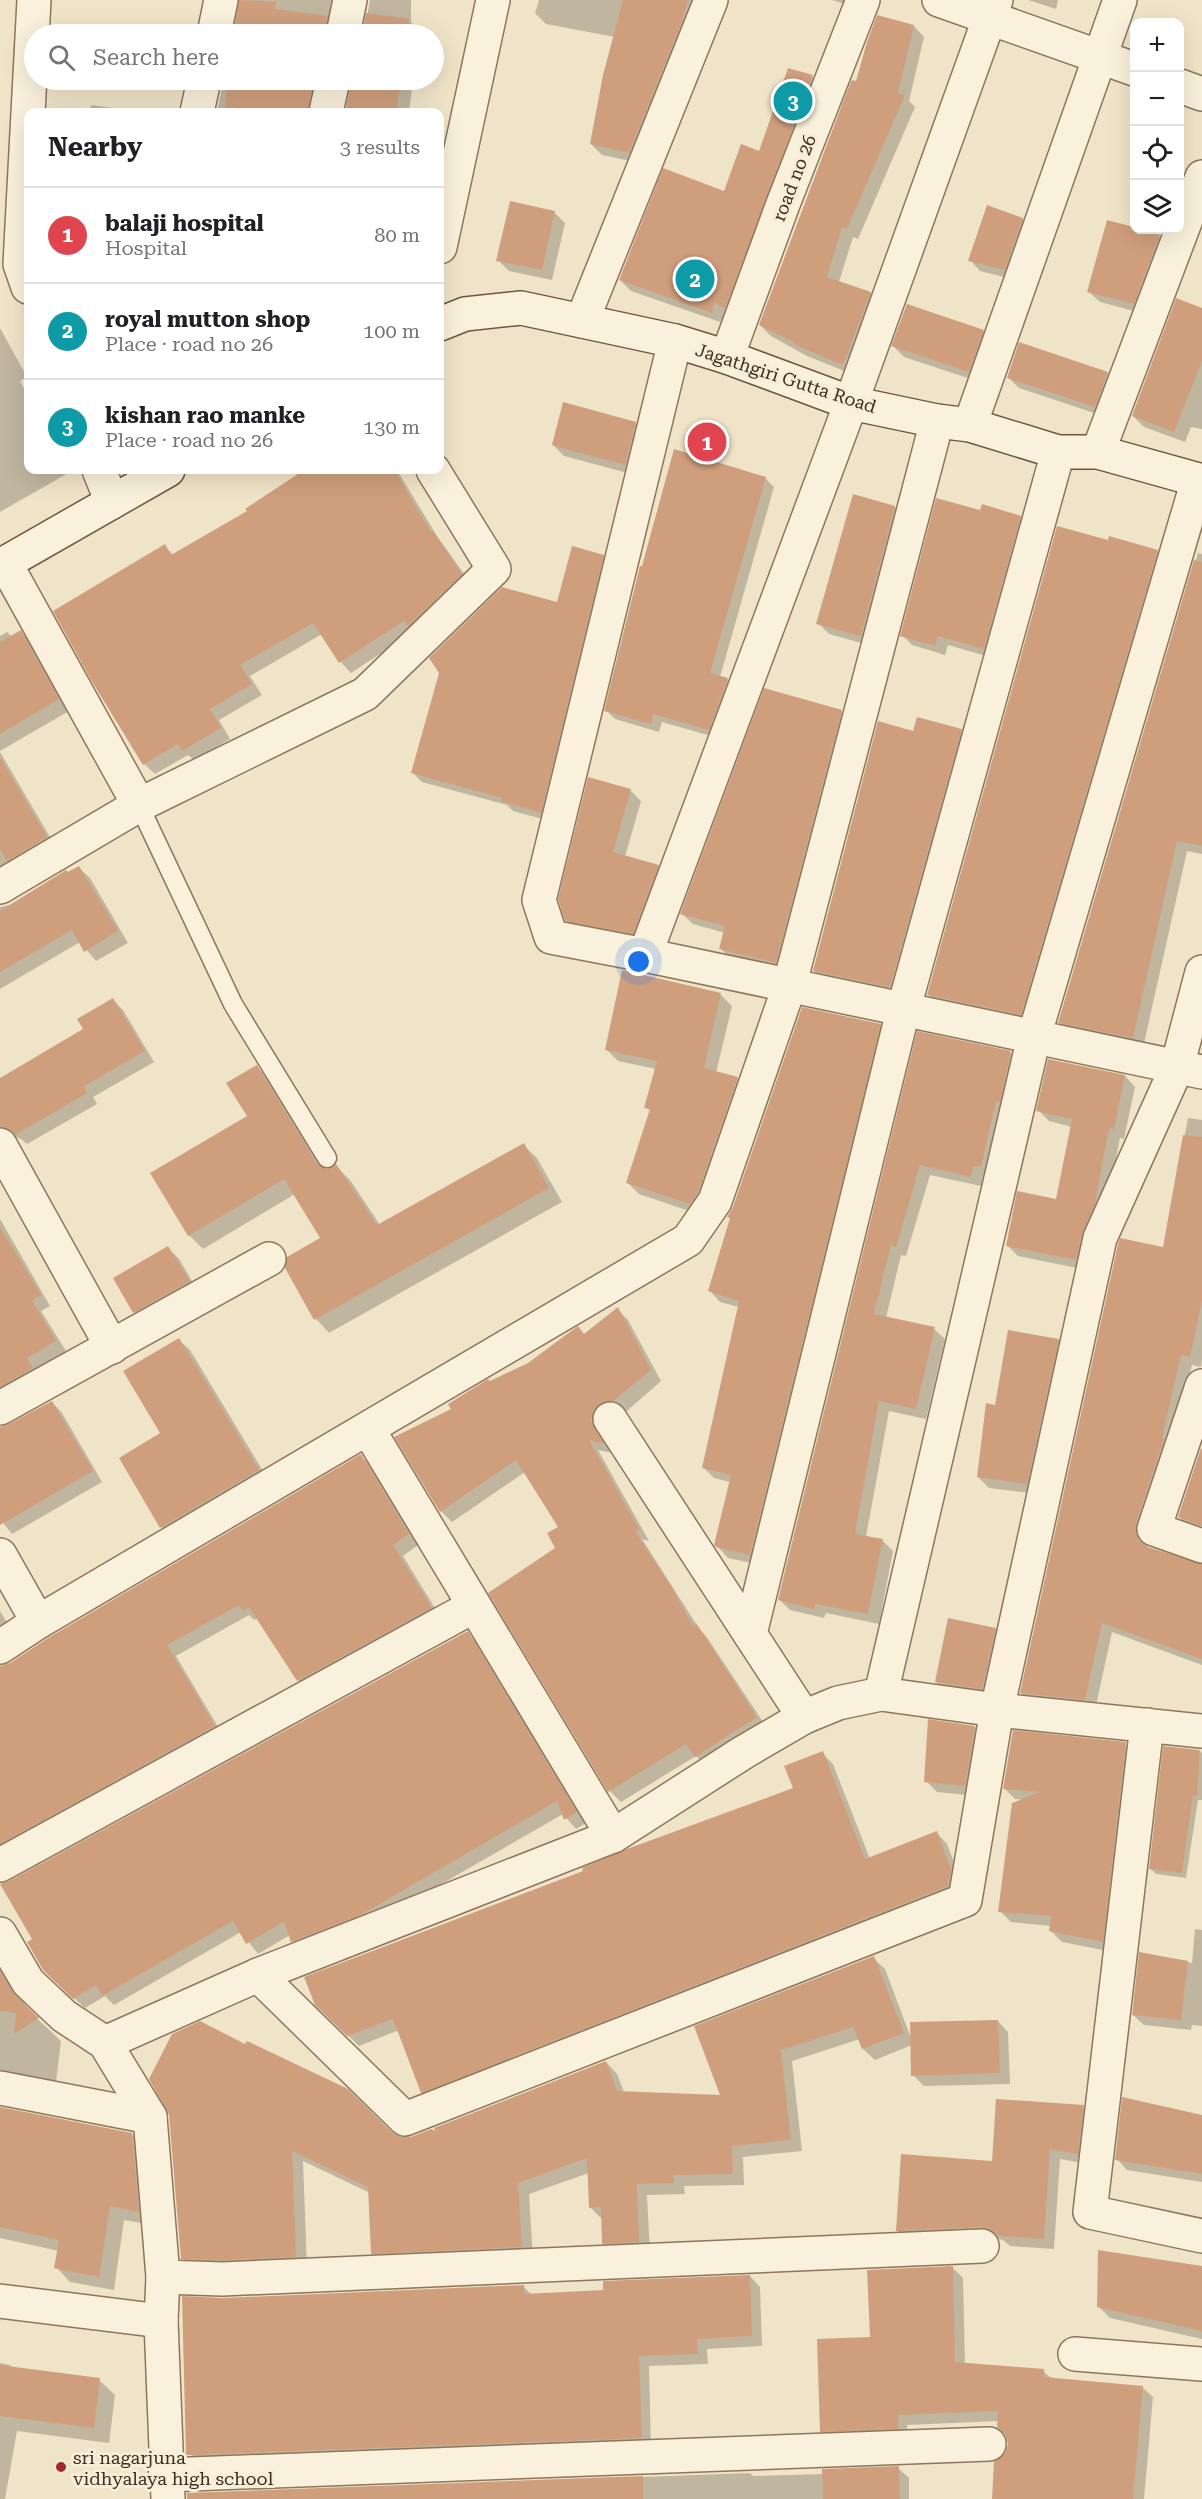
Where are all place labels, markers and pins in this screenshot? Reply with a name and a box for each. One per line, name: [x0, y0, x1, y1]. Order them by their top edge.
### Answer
pin: 3: [774, 78, 812, 124]
pin: 2: [676, 256, 714, 302]
pin: 1: [688, 420, 726, 464]
place label: sri nagarjuna vidhyalaya high school: [73, 2447, 274, 2489]
marker: sri nagarjuna vidhyalaya high school: [54, 2460, 68, 2474]

